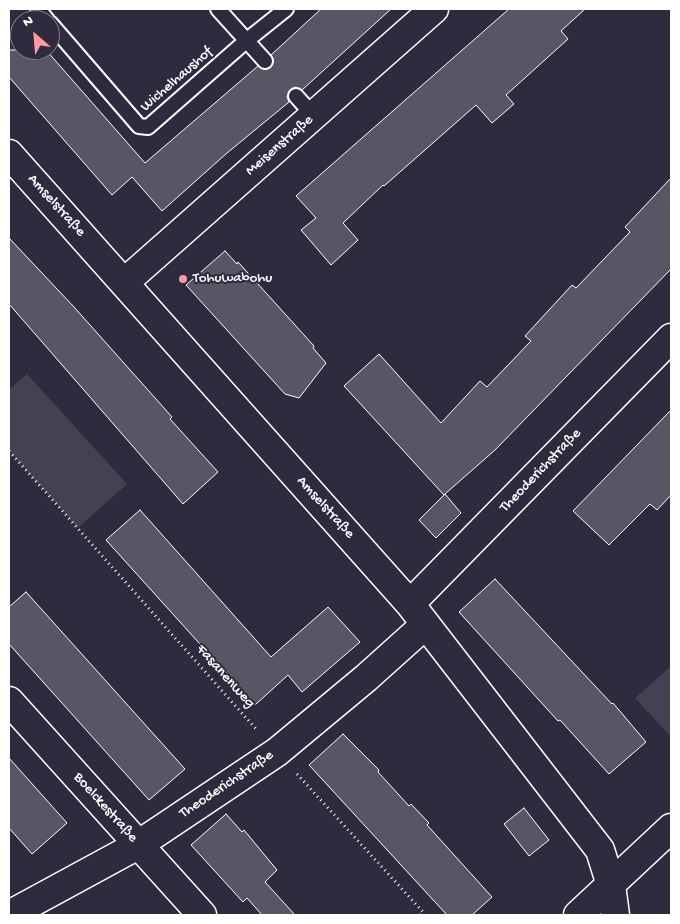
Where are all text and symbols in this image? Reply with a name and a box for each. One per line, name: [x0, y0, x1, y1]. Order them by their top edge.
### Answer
north arrow: [10, 10, 60, 60]
text: N: [20, 12, 36, 32]
street label: Wichelhaushof: [137, 44, 217, 116]
street label: Meisenstraße: [242, 112, 318, 180]
street label: Amselstraße: [23, 171, 89, 241]
place label: Tohuwabohu: [193, 270, 272, 288]
marker: Tohuwabohu: [177, 273, 189, 285]
street label: Theoderichstraße: [496, 425, 586, 517]
street label: Amselstraße: [292, 473, 358, 543]
street label: Fasanenweg: [192, 641, 258, 713]
street label: Theoderichstraße: [176, 747, 278, 823]
street label: Boelckestraße: [69, 769, 141, 847]

